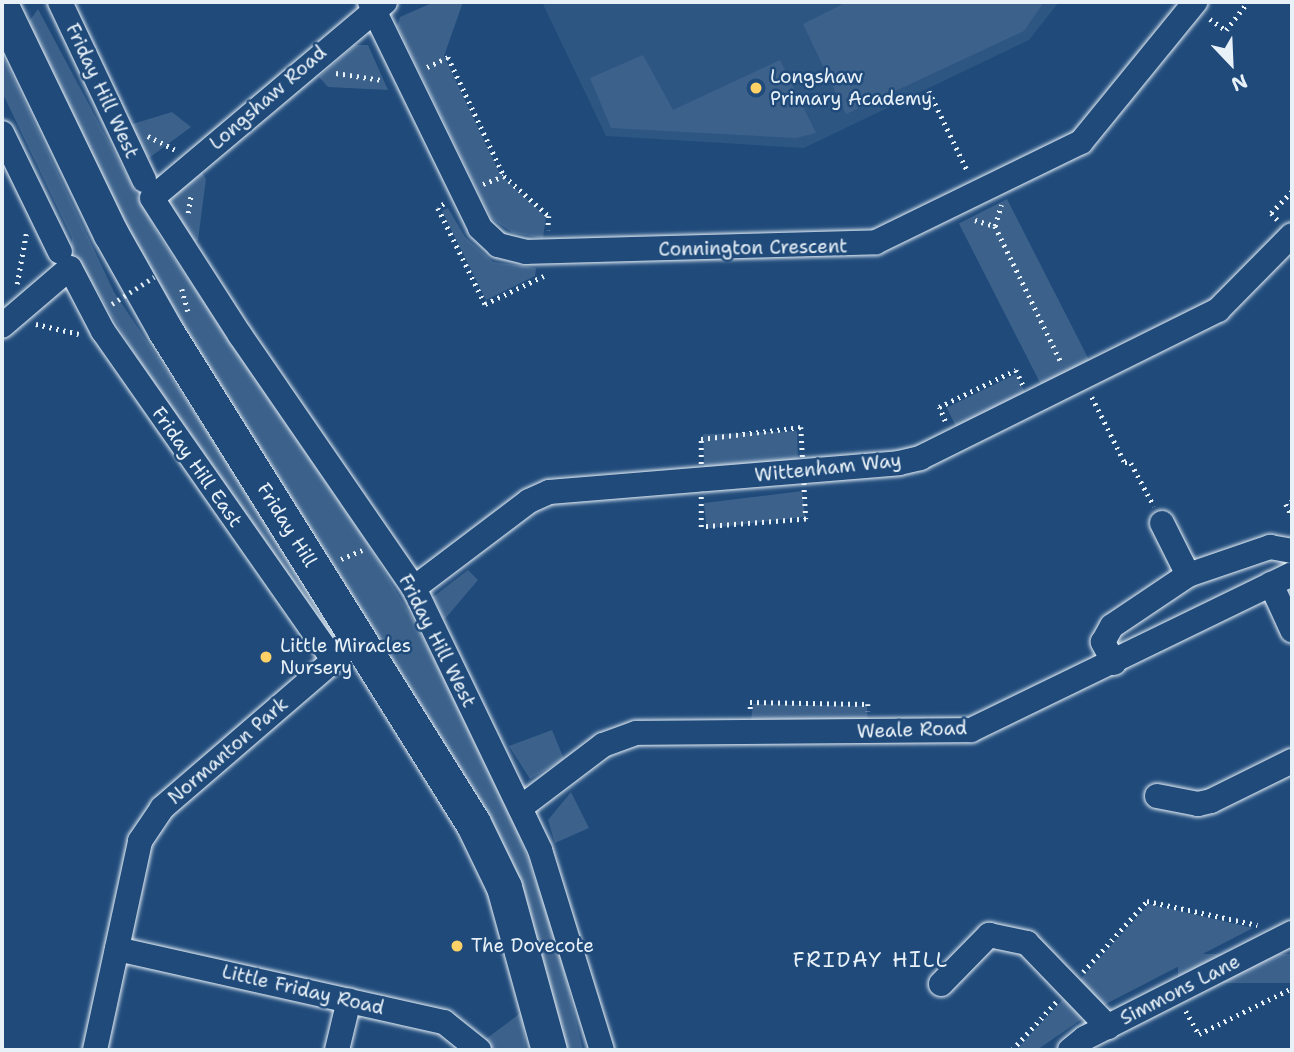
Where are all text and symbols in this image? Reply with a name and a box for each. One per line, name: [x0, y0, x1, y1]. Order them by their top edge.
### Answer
street label: Friday Hill West: [61, 20, 143, 162]
north arrow: [1196, 28, 1266, 98]
street label: Longshaw Road: [205, 41, 331, 155]
place label: Longshaw Primary Academy: [770, 66, 932, 110]
text: N: [1228, 68, 1251, 97]
marker: Longshaw Primary Academy: [748, 80, 764, 96]
street label: Connington Crescent: [658, 235, 848, 261]
street label: Friday Hill East: [147, 402, 247, 532]
street label: Wittenham Way: [754, 449, 902, 487]
street label: Friday Hill: [252, 479, 322, 571]
street label: Friday Hill West: [394, 571, 480, 711]
place label: Little Miracles Nursery: [280, 635, 411, 679]
marker: Little Miracles Nursery: [258, 649, 274, 665]
street label: Normanton Park: [163, 693, 293, 809]
street label: Weale Road: [856, 717, 968, 743]
place label: The Dovecote: [471, 935, 594, 957]
marker: The Dovecote: [449, 938, 465, 954]
district label: FRIDAY HILL: [794, 947, 948, 973]
street label: Simmons Lane: [1116, 950, 1244, 1030]
street label: Little Friday Road: [220, 960, 386, 1020]

